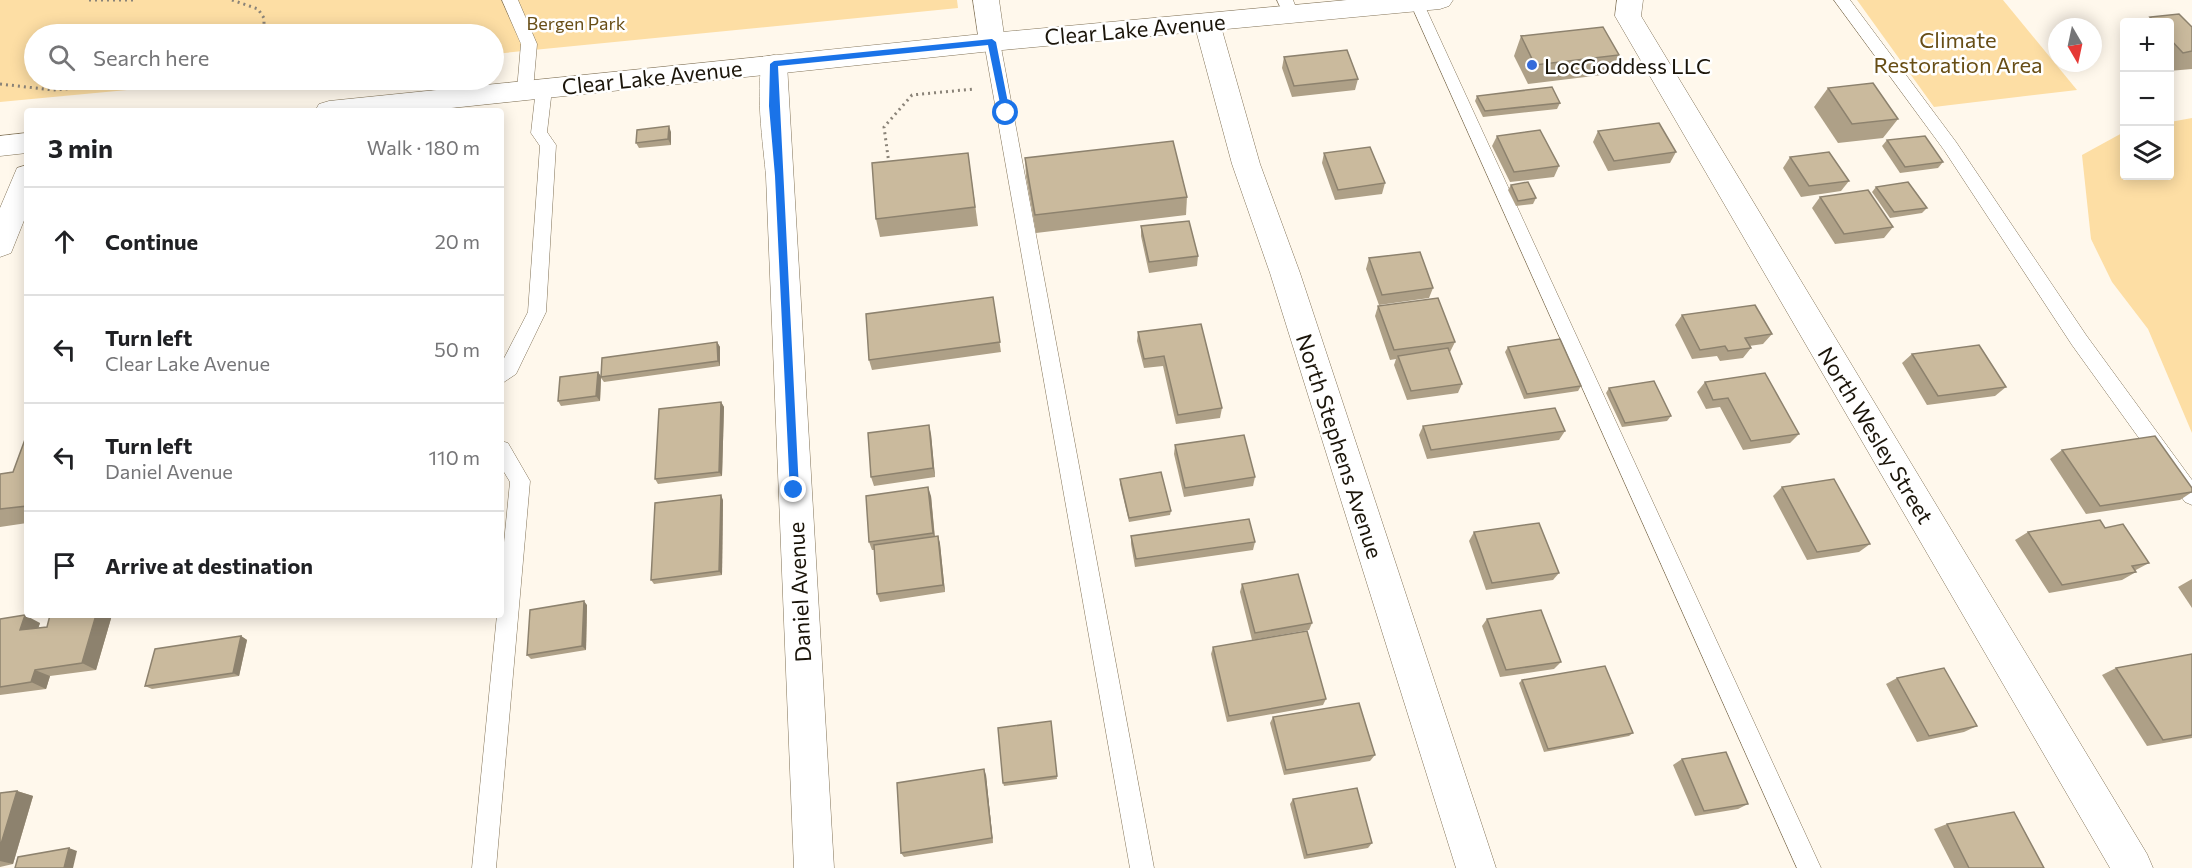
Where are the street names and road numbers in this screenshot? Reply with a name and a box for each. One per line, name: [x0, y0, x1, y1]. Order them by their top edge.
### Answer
street label: Clear Lake Avenue: [1043, 8, 1227, 50]
street label: Clear Lake Avenue: [560, 54, 744, 100]
street label: North Stephens Avenue: [1291, 330, 1389, 562]
street label: North Wesley Street: [1813, 342, 1939, 528]
street label: Daniel Avenue: [782, 521, 816, 663]

